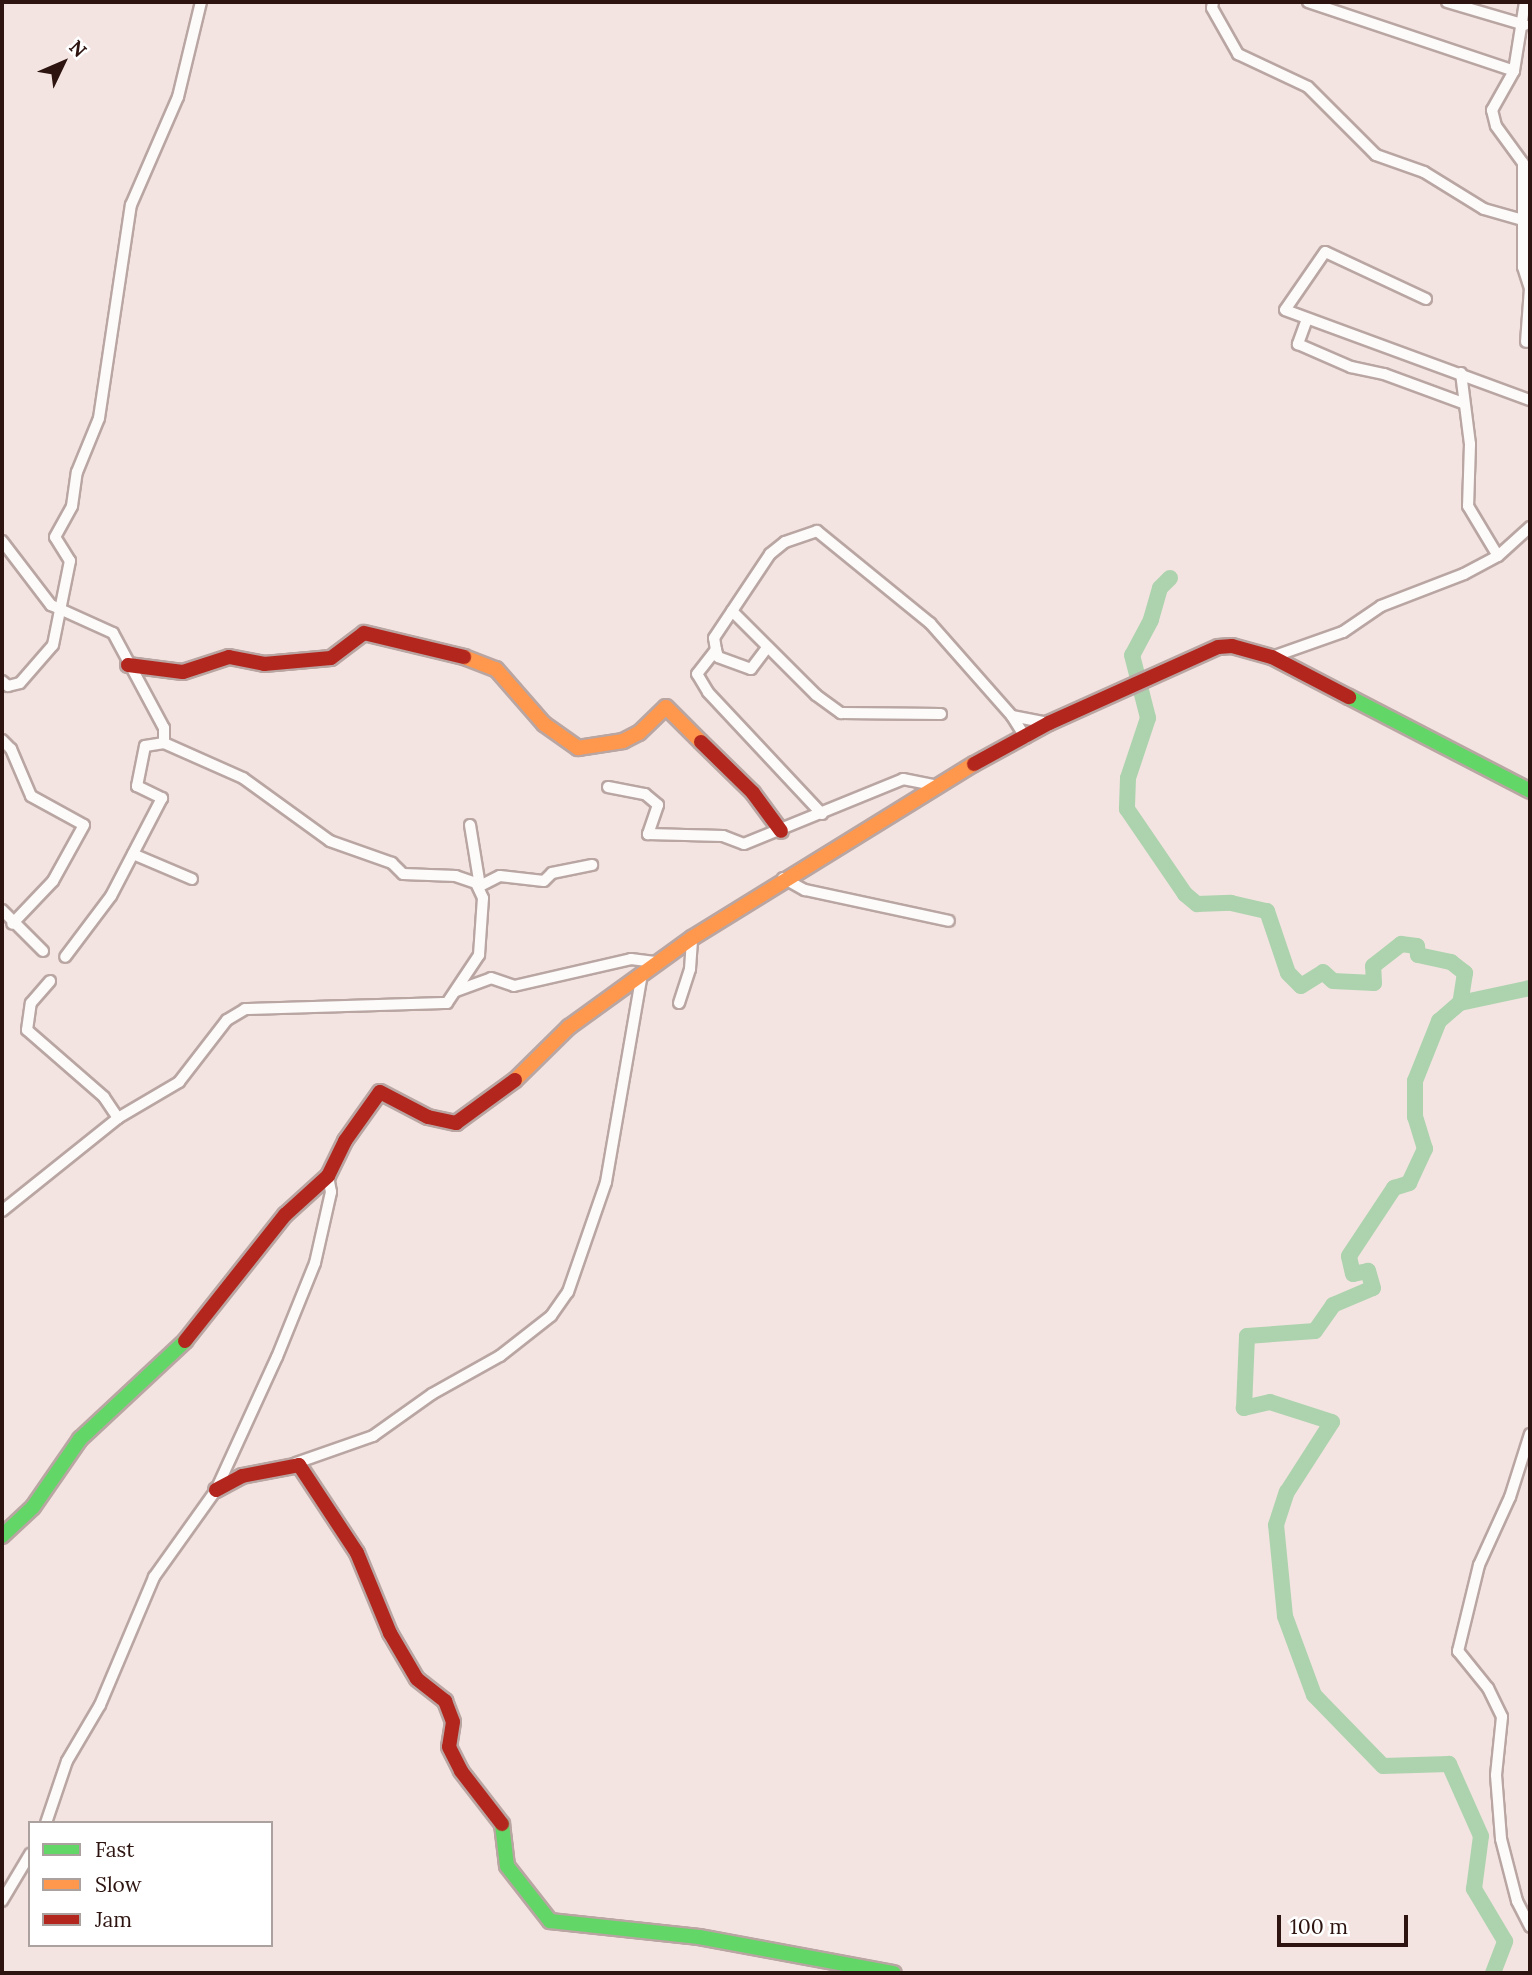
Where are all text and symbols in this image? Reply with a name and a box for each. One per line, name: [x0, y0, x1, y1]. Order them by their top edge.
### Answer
north arrow: [28, 28, 98, 98]
text: N: [64, 35, 92, 62]
legend: [28, 1821, 273, 1947]
text: Fast: [95, 1836, 134, 1863]
text: Slow: [95, 1871, 142, 1898]
scale bar: [1280, 1902, 1411, 1946]
text: Jam: [95, 1906, 132, 1933]
text: 100 m: [1290, 1913, 1348, 1940]

